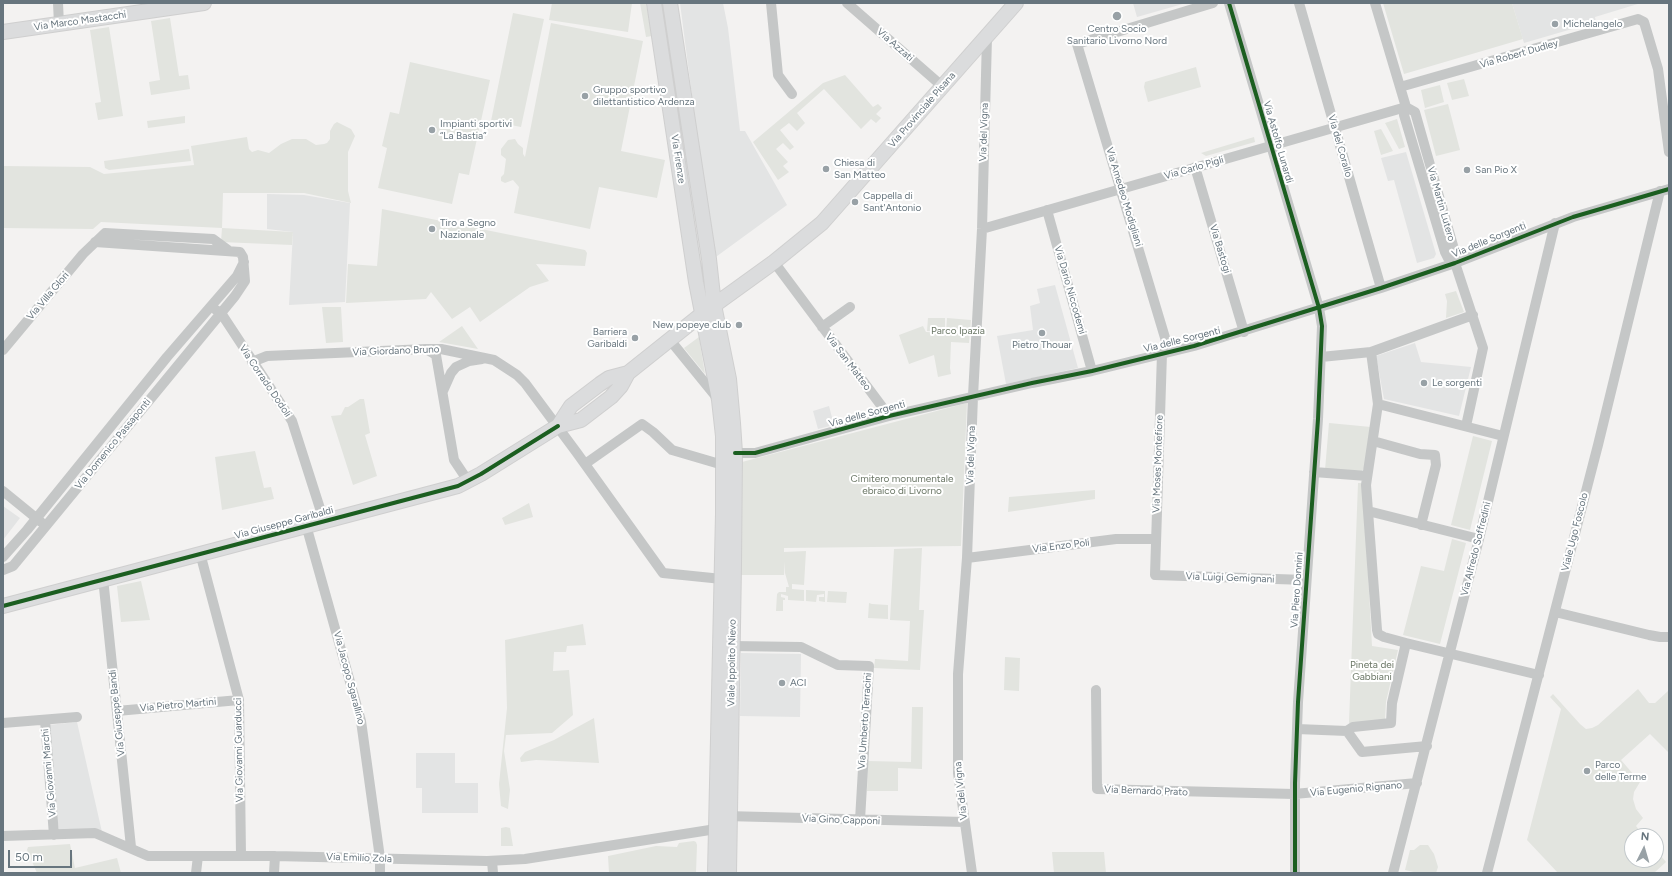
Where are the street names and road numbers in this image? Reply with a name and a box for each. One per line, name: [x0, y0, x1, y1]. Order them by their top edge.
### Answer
street label: Via Marco Mastacchi: [33, 9, 127, 33]
street label: Via Azzati: [874, 26, 916, 64]
street label: Via Robert Dudley: [1478, 37, 1560, 71]
street label: Via Provinciale Pisana: [886, 70, 958, 150]
street label: Via Astolfo Lunardi: [1261, 100, 1295, 184]
street label: Via del Vigna: [977, 103, 991, 161]
street label: Via del Corallo: [1325, 113, 1355, 179]
street label: Via Firenze: [668, 134, 688, 184]
street label: Via Amedeo Modigliani: [1103, 146, 1145, 248]
street label: Via Carlo Pigli: [1163, 154, 1225, 182]
street label: Via Martin Lutero: [1425, 165, 1457, 243]
street label: Via delle Sorgenti: [1450, 220, 1528, 260]
street label: Via Bastogi: [1207, 223, 1233, 275]
street label: Via Dario Niccodemi: [1052, 244, 1088, 336]
street label: Via Villa Glori: [24, 269, 72, 323]
street label: Via delle Sorgenti: [1142, 325, 1222, 355]
street label: Via San Matteo: [823, 331, 873, 393]
street label: Via Corrado Dodoli: [236, 343, 294, 419]
street label: Via Giordano Bruno: [352, 343, 440, 359]
street label: Via Domenico Passaponti: [73, 396, 153, 492]
street label: Via delle Sorgenti: [827, 398, 907, 430]
street label: Via Moses Montefiore: [1150, 415, 1166, 513]
street label: Via del Vigna: [964, 426, 978, 484]
street label: Viale Ugo Foscolo: [1559, 491, 1591, 573]
street label: Via Alfredo Soffredini: [1458, 501, 1494, 597]
street label: Via Giuseppe Garibaldi: [233, 504, 335, 542]
street label: Via Enzo Poli: [1032, 537, 1090, 555]
street label: Via Piero Donnini: [1288, 552, 1306, 628]
street label: Via Luigi Gemignani: [1185, 570, 1275, 586]
street label: Viale Ippolito Nievo: [725, 619, 739, 707]
street label: Via Jacopo Sgarallino: [331, 630, 367, 726]
street label: Via Giuseppe Bandi: [106, 669, 128, 757]
street label: Via Umberto Terracini: [856, 672, 874, 770]
street label: Via Pietro Martini: [139, 696, 217, 714]
street label: Via Giovanni Guarducci: [232, 698, 246, 802]
street label: Via Giovanni Marchi: [39, 728, 59, 818]
street label: Via del Vigna: [952, 761, 970, 821]
street label: Via Eugenio Rignano: [1309, 779, 1403, 799]
street label: Via Bernardo Prato: [1104, 784, 1188, 798]
street label: Via Gino Capponi: [802, 813, 880, 827]
street label: Via Emilio Zola: [326, 851, 392, 865]

